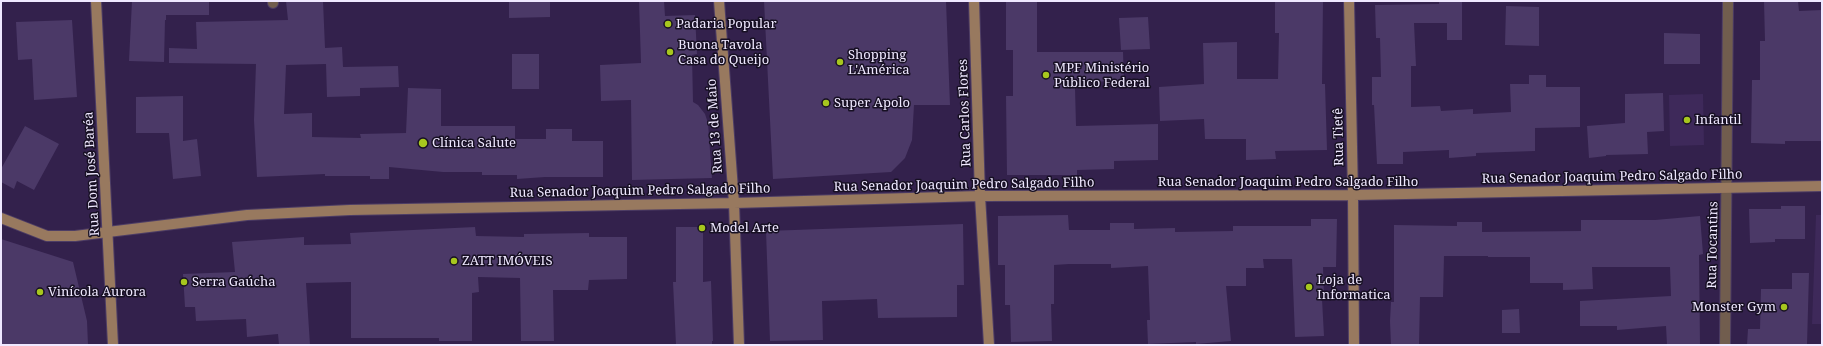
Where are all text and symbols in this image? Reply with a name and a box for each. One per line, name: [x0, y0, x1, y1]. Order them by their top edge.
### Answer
place label: Padaria Popular: [676, 16, 777, 32]
marker: Padaria Popular: [663, 19, 673, 29]
place label: Buona Tavola Casa do Queijo: [678, 37, 769, 68]
marker: Buona Tavola Casa do Queijo: [665, 47, 675, 57]
place label: Shopping L'América: [848, 47, 910, 78]
marker: Shopping L'América: [835, 57, 845, 67]
street label: Rua Carlos Flores: [955, 59, 975, 167]
place label: MPF Ministério Público Federal: [1054, 60, 1150, 91]
marker: MPF Ministério Público Federal: [1041, 70, 1051, 80]
street label: Rua 13 de Maio: [704, 78, 726, 174]
place label: Super Apolo: [834, 95, 910, 111]
marker: Super Apolo: [821, 98, 831, 108]
street label: Rua Tietê: [1331, 108, 1347, 166]
street label: Rua Dom José Baréa: [81, 111, 103, 237]
place label: Infantil: [1695, 112, 1741, 128]
marker: Infantil: [1682, 115, 1692, 125]
place label: Clínica Salute: [432, 135, 516, 151]
marker: Clínica Salute: [417, 137, 429, 149]
street label: Rua Senador Joaquim Pedro Salgado Filho: [1482, 167, 1742, 187]
street label: Rua Senador Joaquim Pedro Salgado Filho: [1158, 174, 1418, 190]
street label: Rua Senador Joaquim Pedro Salgado Filho: [834, 175, 1094, 195]
street label: Rua Senador Joaquim Pedro Salgado Filho: [510, 181, 770, 201]
street label: Rua Tocantins: [1704, 201, 1722, 289]
place label: Model Arte: [710, 220, 779, 236]
marker: Model Arte: [697, 223, 707, 233]
place label: ZATT IMÓVEIS: [462, 253, 552, 269]
marker: ZATT IMÓVEIS: [449, 256, 459, 266]
place label: Loja de Informatica: [1317, 272, 1391, 303]
place label: Serra Gaúcha: [192, 274, 276, 290]
marker: Serra Gaúcha: [179, 277, 189, 287]
marker: Loja de Informatica: [1304, 282, 1314, 292]
place label: Vinícola Aurora: [48, 284, 146, 300]
marker: Vinícola Aurora: [35, 287, 45, 297]
place label: Monster Gym: [1692, 299, 1776, 315]
marker: Monster Gym: [1779, 302, 1789, 312]

